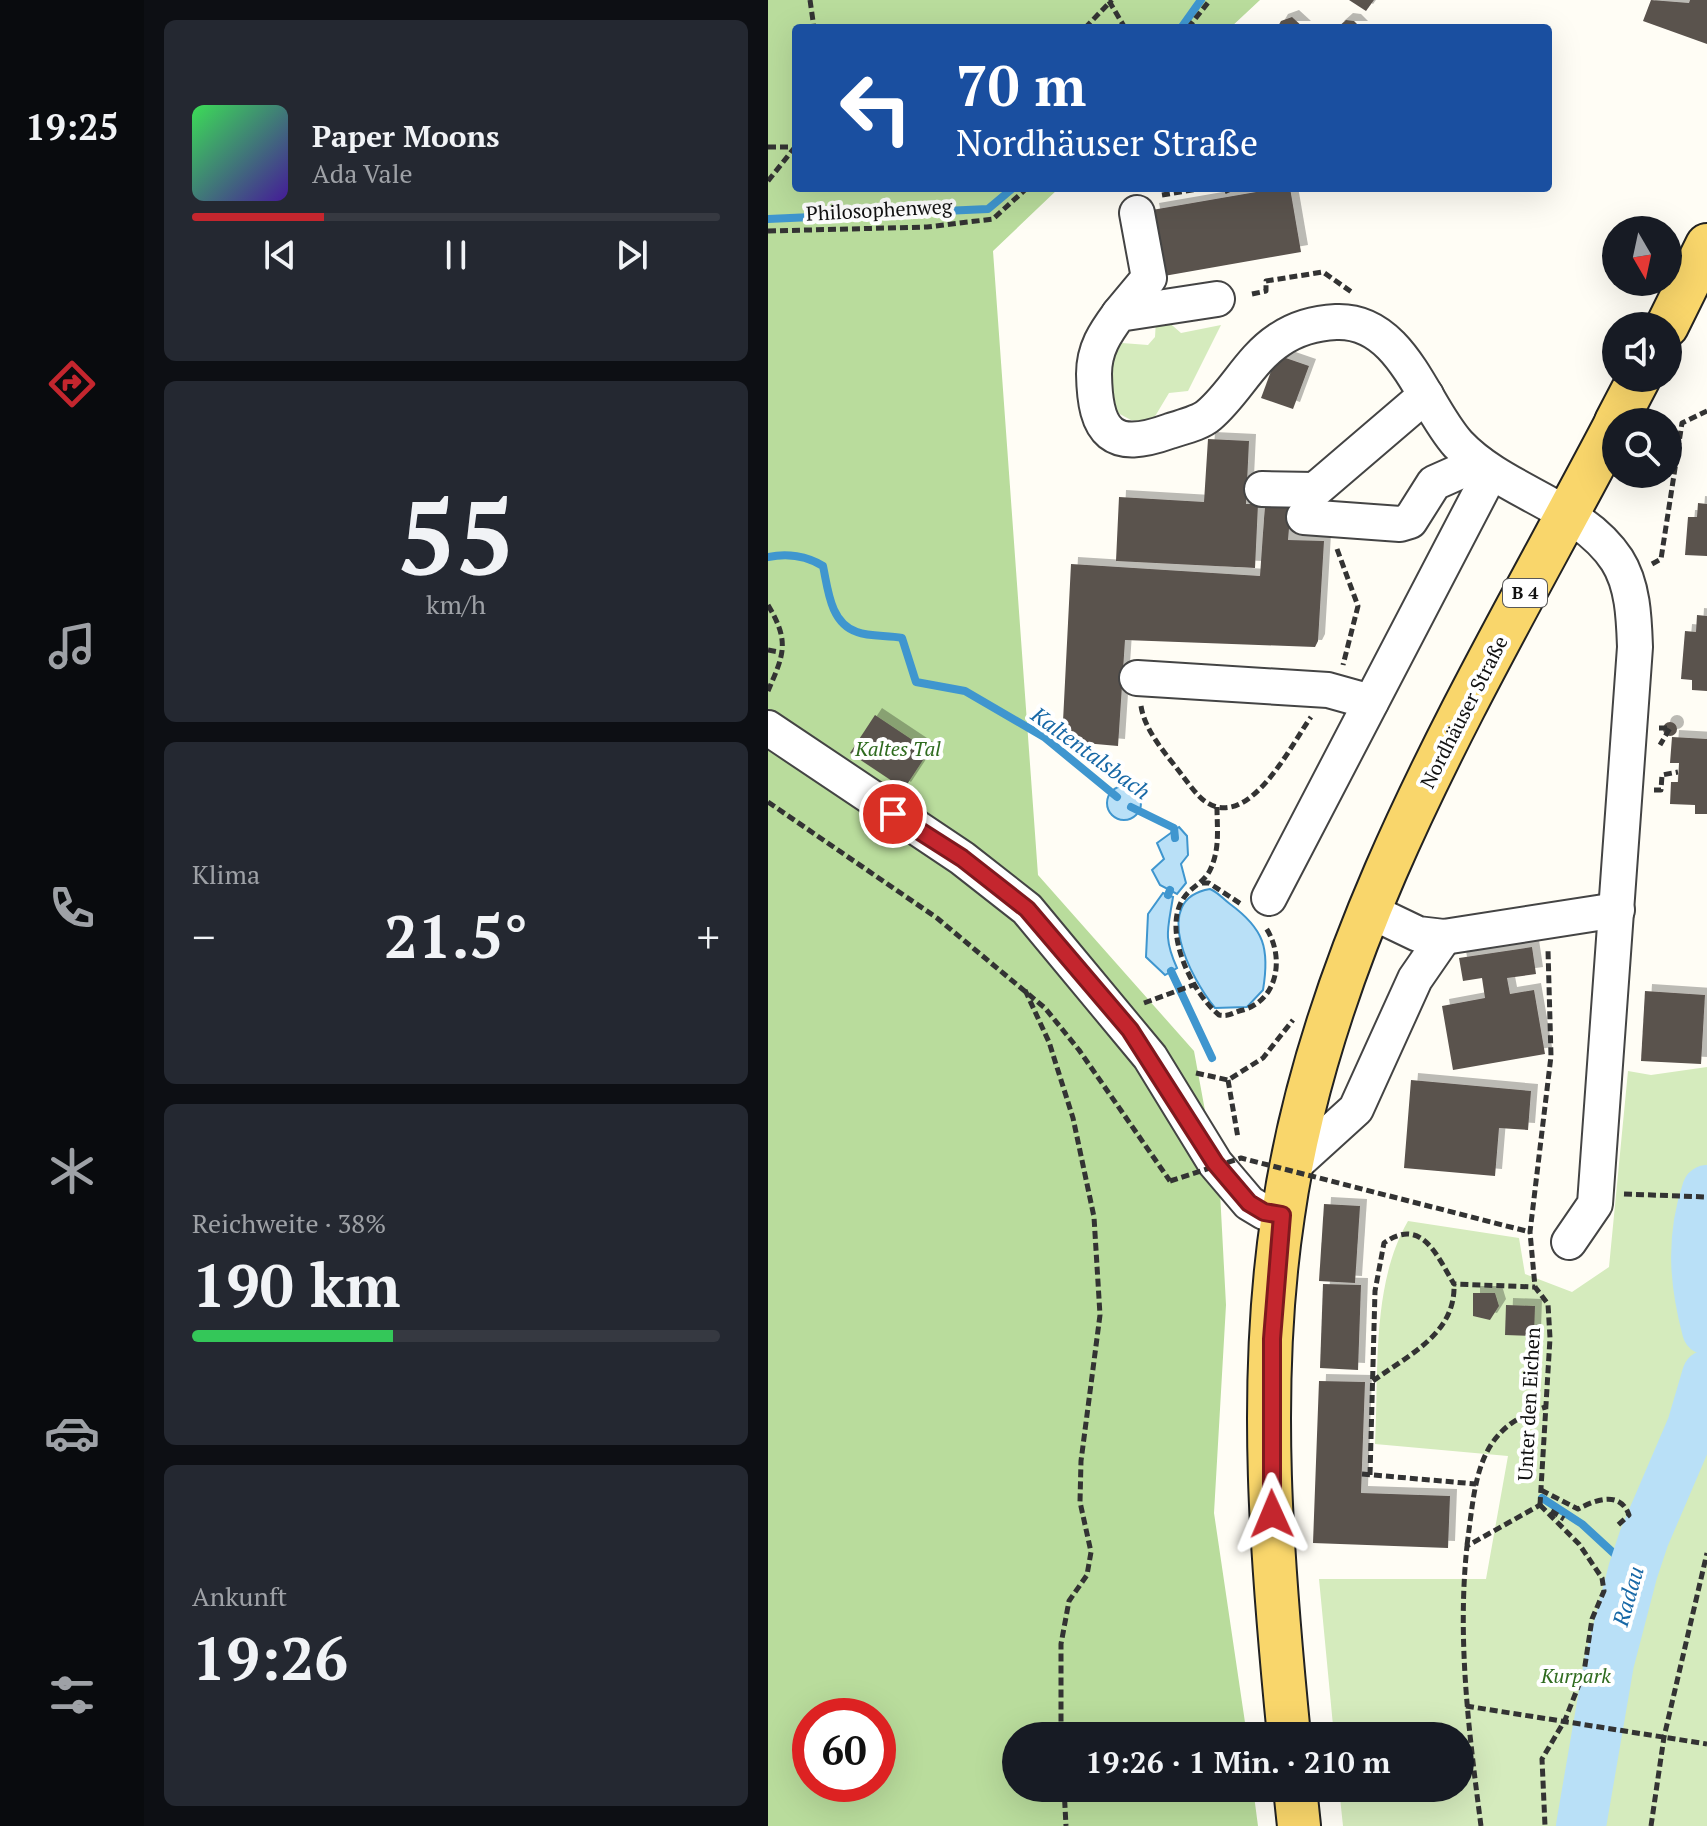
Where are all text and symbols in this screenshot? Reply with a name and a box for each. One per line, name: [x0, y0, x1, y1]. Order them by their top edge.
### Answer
text: 70 m: [956, 48, 1086, 122]
icon: left: [824, 56, 928, 160]
text: 19:25: [25, 103, 119, 150]
text: Paper Moons: [312, 116, 500, 156]
text: Nordhäuser Straße: [956, 119, 1258, 166]
text: Ada Vale: [312, 156, 413, 190]
street label: Philosophenweg: [805, 192, 953, 227]
north arrow: [1602, 216, 1682, 296]
map controls: [1602, 216, 1682, 488]
icon: previous: [258, 233, 302, 277]
icon: pause: [434, 233, 478, 277]
icon: next: [610, 233, 654, 277]
button: sound: [1602, 312, 1682, 392]
icon: directions: [44, 356, 100, 412]
button: search: [1602, 408, 1682, 488]
text: 55: [397, 466, 515, 604]
road number: B 4: [1503, 579, 1547, 607]
text: km/h: [426, 587, 486, 621]
icon: music: [44, 618, 100, 674]
street label: Nordhäuser Straße: [1413, 631, 1514, 793]
water label: Kaltentalsbach: [1025, 699, 1157, 806]
park label: Kaltes Tal: [854, 735, 941, 762]
pin: [859, 780, 927, 848]
icon: arrive: [871, 792, 915, 836]
text: Klima: [192, 857, 260, 891]
icon: phone: [44, 880, 100, 936]
text: 21.5°: [384, 896, 528, 975]
text: −: [192, 907, 215, 966]
text: +: [697, 907, 720, 966]
icon: climate: [44, 1143, 100, 1199]
text: Reichweite · 38%: [192, 1206, 386, 1240]
text: 190 km: [192, 1245, 400, 1324]
street label: Unter den Eichen: [1511, 1326, 1546, 1482]
icon: car: [44, 1405, 100, 1461]
position arrow: [1230, 1472, 1314, 1556]
water label: Radau: [1605, 1563, 1650, 1630]
text: Ankunft: [192, 1579, 287, 1613]
text: 19:26: [192, 1618, 348, 1697]
park label: Kurpark: [1540, 1662, 1611, 1689]
icon: filters: [44, 1667, 100, 1723]
speed limit sign: 60: [792, 1698, 896, 1802]
text: 19:26 · 1 Min. · 210 m: [1086, 1742, 1390, 1782]

